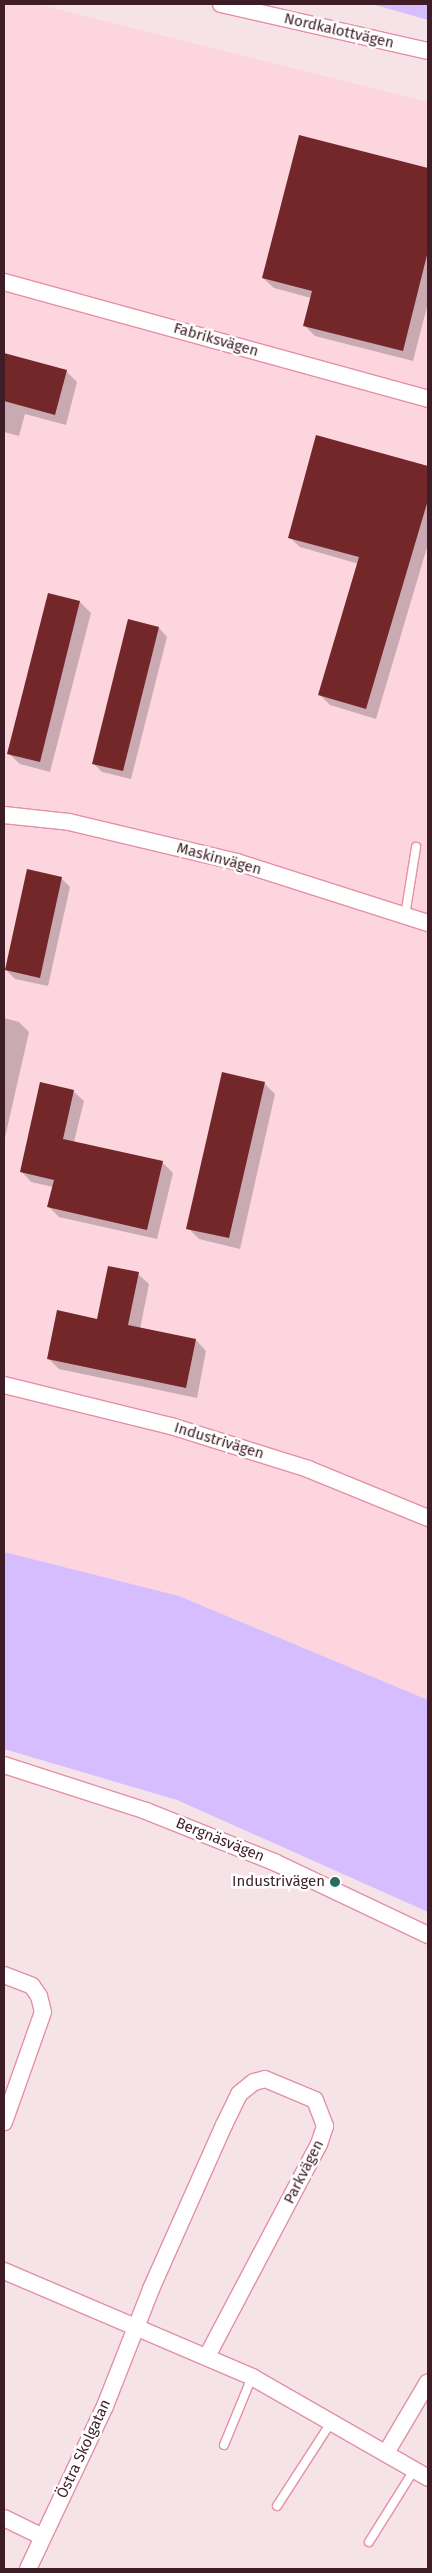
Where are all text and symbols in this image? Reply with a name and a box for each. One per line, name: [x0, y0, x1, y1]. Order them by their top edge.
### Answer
street label: Nordkalottvägen: [282, 10, 396, 52]
street label: Fabriksvägen: [171, 319, 261, 361]
street label: Maskinvägen: [175, 839, 263, 879]
street label: Industrivägen: [172, 1419, 266, 1463]
street label: Bergnäsvägen: [173, 1814, 267, 1866]
place label: Industrivägen: [232, 1873, 325, 1891]
marker: Industrivägen: [329, 1876, 341, 1888]
street label: Parkvägen: [280, 2137, 328, 2207]
street label: Östra Skolgatan: [53, 2397, 115, 2501]

